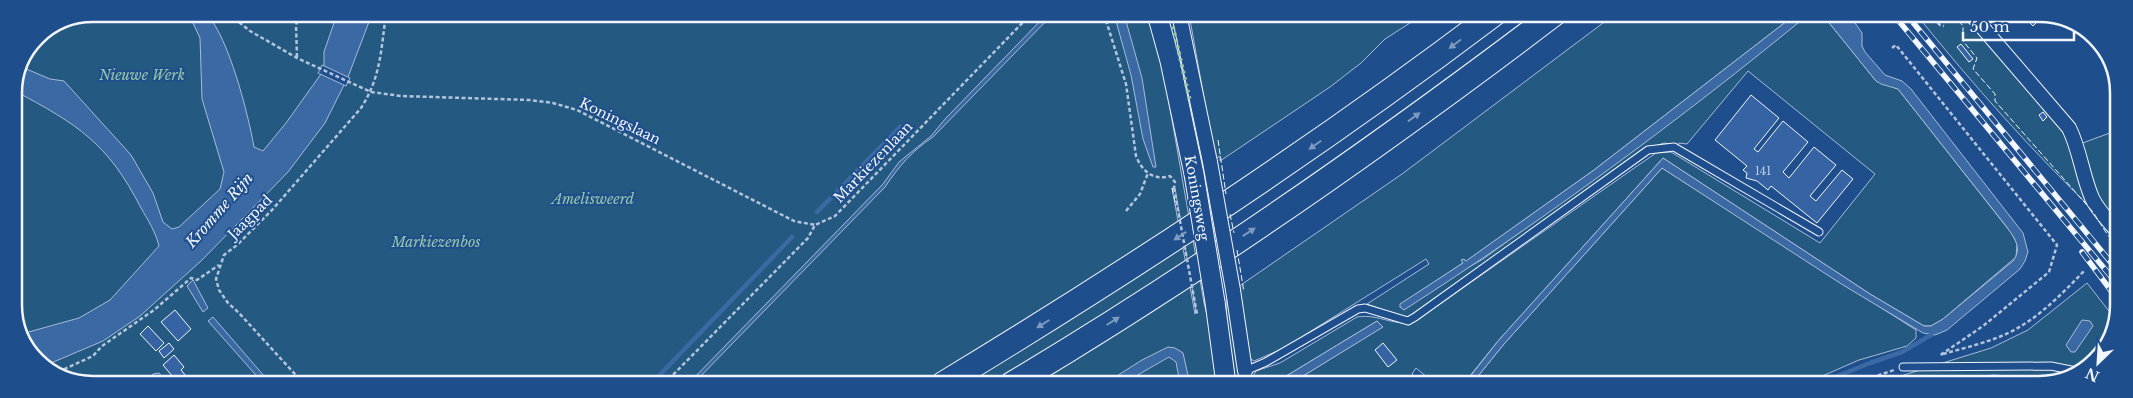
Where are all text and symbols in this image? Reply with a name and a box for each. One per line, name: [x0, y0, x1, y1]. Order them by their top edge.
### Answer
scale bar: [1963, 10, 2074, 42]
text: 50 m: [1970, 17, 2010, 36]
one-way arrow: [1449, 38, 1462, 49]
park label: Nieuwe Werk: [98, 66, 185, 84]
street label: Koningslaan: [576, 94, 664, 149]
one-way arrow: [1408, 113, 1421, 123]
street label: Markiezenlaan: [830, 117, 917, 206]
one-way arrow: [1308, 140, 1321, 150]
street label: Koningsweg: [1181, 154, 1213, 243]
house number: 141: [1755, 164, 1771, 178]
water label: Kromme Rijn: [181, 169, 257, 252]
park label: Amelisweerd: [550, 190, 635, 208]
street label: Jaagpad: [223, 191, 276, 244]
one-way arrow: [1242, 228, 1256, 237]
one-way arrow: [1173, 231, 1187, 241]
park label: Markiezenbos: [390, 233, 481, 251]
one-way arrow: [1107, 317, 1120, 326]
one-way arrow: [1036, 319, 1050, 328]
north arrow: [2073, 338, 2123, 388]
text: N: [2083, 364, 2102, 386]

